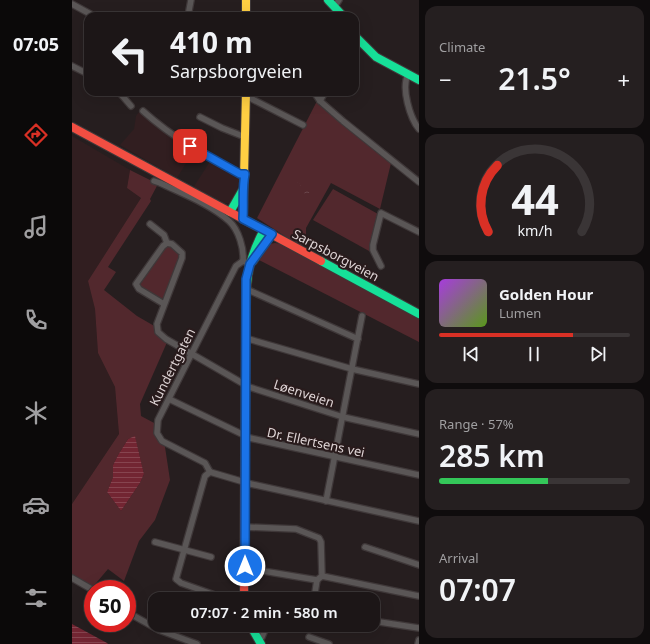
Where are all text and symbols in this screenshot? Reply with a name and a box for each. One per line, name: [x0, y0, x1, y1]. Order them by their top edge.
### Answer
text: 410 m: [170, 23, 253, 61]
icon: left: [104, 28, 156, 80]
text: 07:05: [13, 32, 59, 56]
text: Climate: [439, 38, 485, 56]
text: 21.5°: [498, 58, 571, 99]
text: Sarpsborgveien: [170, 59, 303, 83]
text: −: [439, 64, 452, 94]
text: +: [617, 64, 630, 94]
icon: directions: [22, 121, 50, 149]
pin: [173, 129, 207, 163]
icon: arrive: [179, 135, 201, 157]
text: 44: [511, 171, 558, 227]
icon: music: [22, 213, 50, 241]
text: km/h: [517, 221, 552, 240]
street label: Sarpsborgveien: [289, 225, 383, 285]
text: Golden Hour: [499, 284, 593, 304]
text: Lumen: [499, 304, 541, 322]
icon: phone: [22, 306, 50, 334]
street label: Kundertgaten: [145, 325, 199, 409]
icon: previous: [460, 343, 482, 365]
icon: pause: [523, 343, 545, 365]
icon: next: [587, 343, 609, 365]
street label: Løenveien: [271, 375, 337, 411]
icon: climate: [22, 399, 50, 427]
text: Range · 57%: [439, 415, 514, 433]
street label: Dr. Ellertsens vei: [265, 423, 367, 461]
text: 285 km: [439, 435, 545, 476]
icon: car: [22, 491, 50, 519]
position arrow: [224, 545, 266, 587]
text: Arrival: [439, 549, 479, 567]
text: 07:07: [439, 569, 516, 610]
speed limit sign: 50: [84, 580, 136, 632]
icon: filters: [22, 584, 50, 612]
text: 07:07 · 2 min · 580 m: [190, 602, 338, 622]

